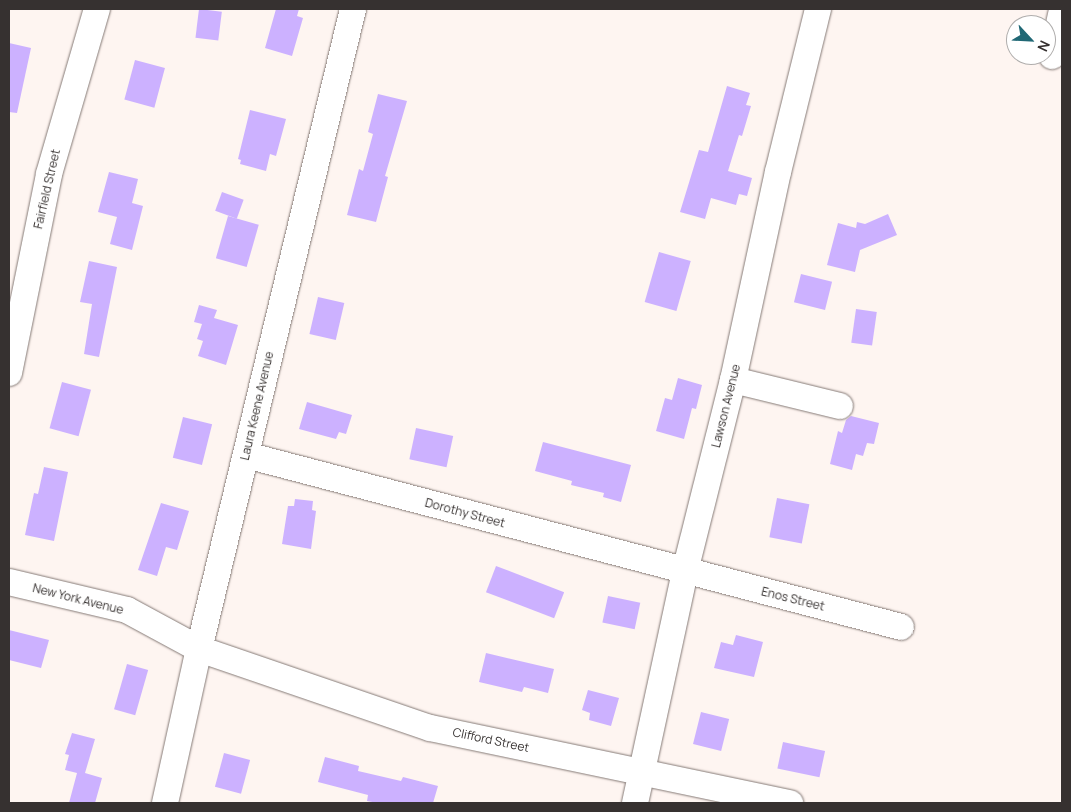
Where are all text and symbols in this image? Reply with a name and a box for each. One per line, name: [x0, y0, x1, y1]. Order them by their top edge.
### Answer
north arrow: [1006, 15, 1056, 65]
text: N: [1033, 38, 1055, 55]
street label: Fairfield Street: [31, 148, 63, 230]
street label: Laura Keene Avenue: [237, 350, 277, 462]
street label: Lawson Avenue: [709, 363, 743, 449]
street label: Dorothy Street: [423, 495, 507, 531]
street label: New York Avenue: [31, 581, 125, 617]
street label: Enos Street: [760, 584, 826, 614]
street label: Clifford Street: [451, 725, 531, 755]

